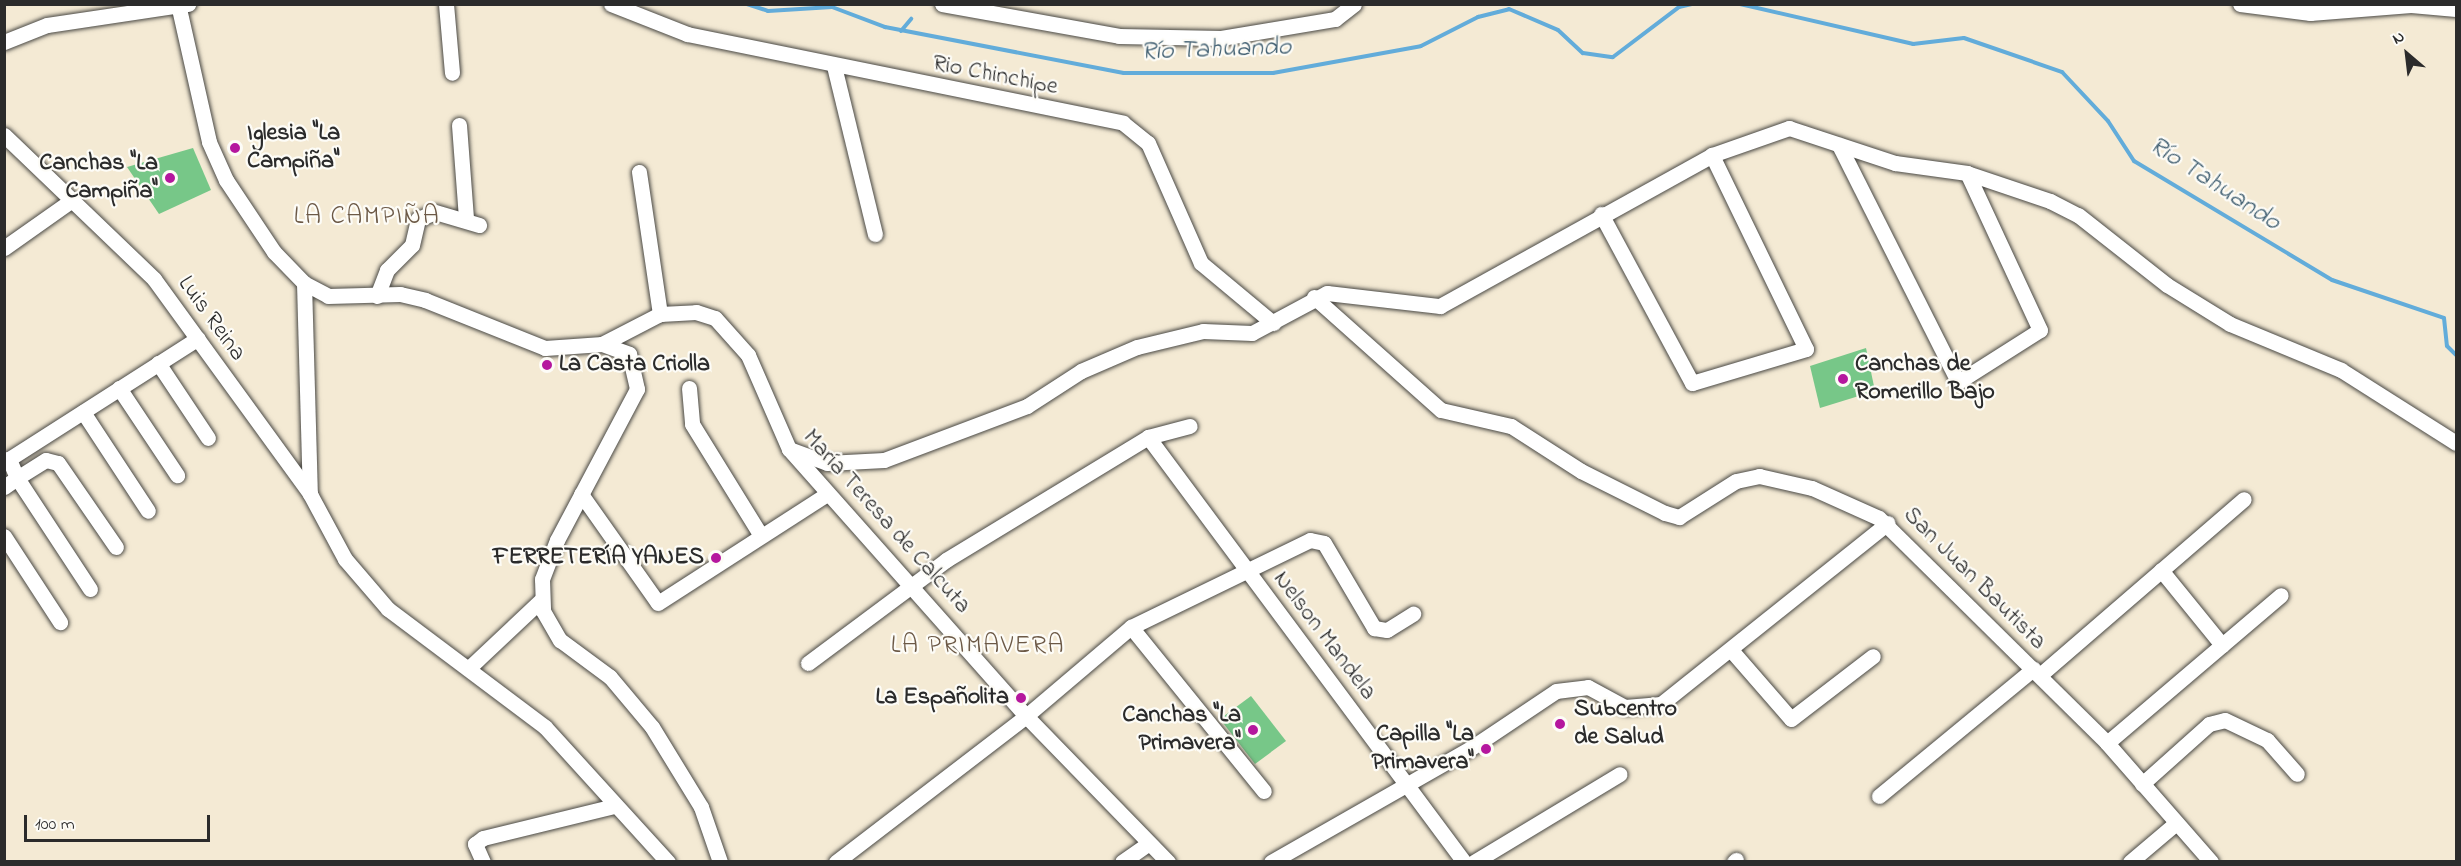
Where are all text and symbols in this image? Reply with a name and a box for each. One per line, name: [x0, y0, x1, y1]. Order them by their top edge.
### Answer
north arrow: [2377, 24, 2437, 84]
text: N: [2388, 25, 2409, 51]
water label: Río Tahuando: [1140, 33, 1292, 69]
street label: Rio Chinchipe: [930, 50, 1060, 102]
place label: Iglesia "La Campiña": [247, 120, 340, 176]
water label: Río Tahuando: [2143, 131, 2285, 239]
marker: Iglesia "La Campiña": [228, 141, 242, 155]
place label: Canchas "La Campiña": [39, 150, 158, 206]
marker: Canchas "La Campiña": [163, 171, 177, 185]
district label: LA CAMPIÑA: [294, 202, 440, 234]
street label: Luis Reina: [170, 271, 252, 367]
place label: La Casta Criolla: [559, 351, 710, 379]
place label: Canchas de Romerillo Bajo: [1855, 351, 1995, 407]
marker: La Casta Criolla: [540, 358, 554, 372]
marker: Canchas de Romerillo Bajo: [1836, 372, 1850, 386]
street label: María Teresa de Calcuta: [796, 424, 976, 620]
street label: San Juan Bautista: [1896, 501, 2052, 657]
place label: FERRETERÍA YANES: [493, 544, 704, 572]
marker: FERRETERÍA YANES: [709, 551, 723, 565]
street label: Nelson Mandela: [1266, 566, 1382, 706]
district label: LA PRIMAVERA: [891, 631, 1065, 663]
place label: La Españolita: [875, 684, 1009, 712]
marker: La Españolita: [1014, 691, 1028, 705]
place label: Subcentro de Salud: [1574, 696, 1677, 752]
place label: Canchas "La Primavera": [1122, 702, 1241, 758]
marker: Subcentro de Salud: [1551, 715, 1569, 733]
place label: Capilla "La Primavera": [1371, 721, 1474, 777]
marker: Canchas "La Primavera": [1246, 723, 1260, 737]
marker: Capilla "La Primavera": [1479, 742, 1493, 756]
scale bar: [27, 803, 213, 841]
text: 100 m: [35, 812, 75, 838]

